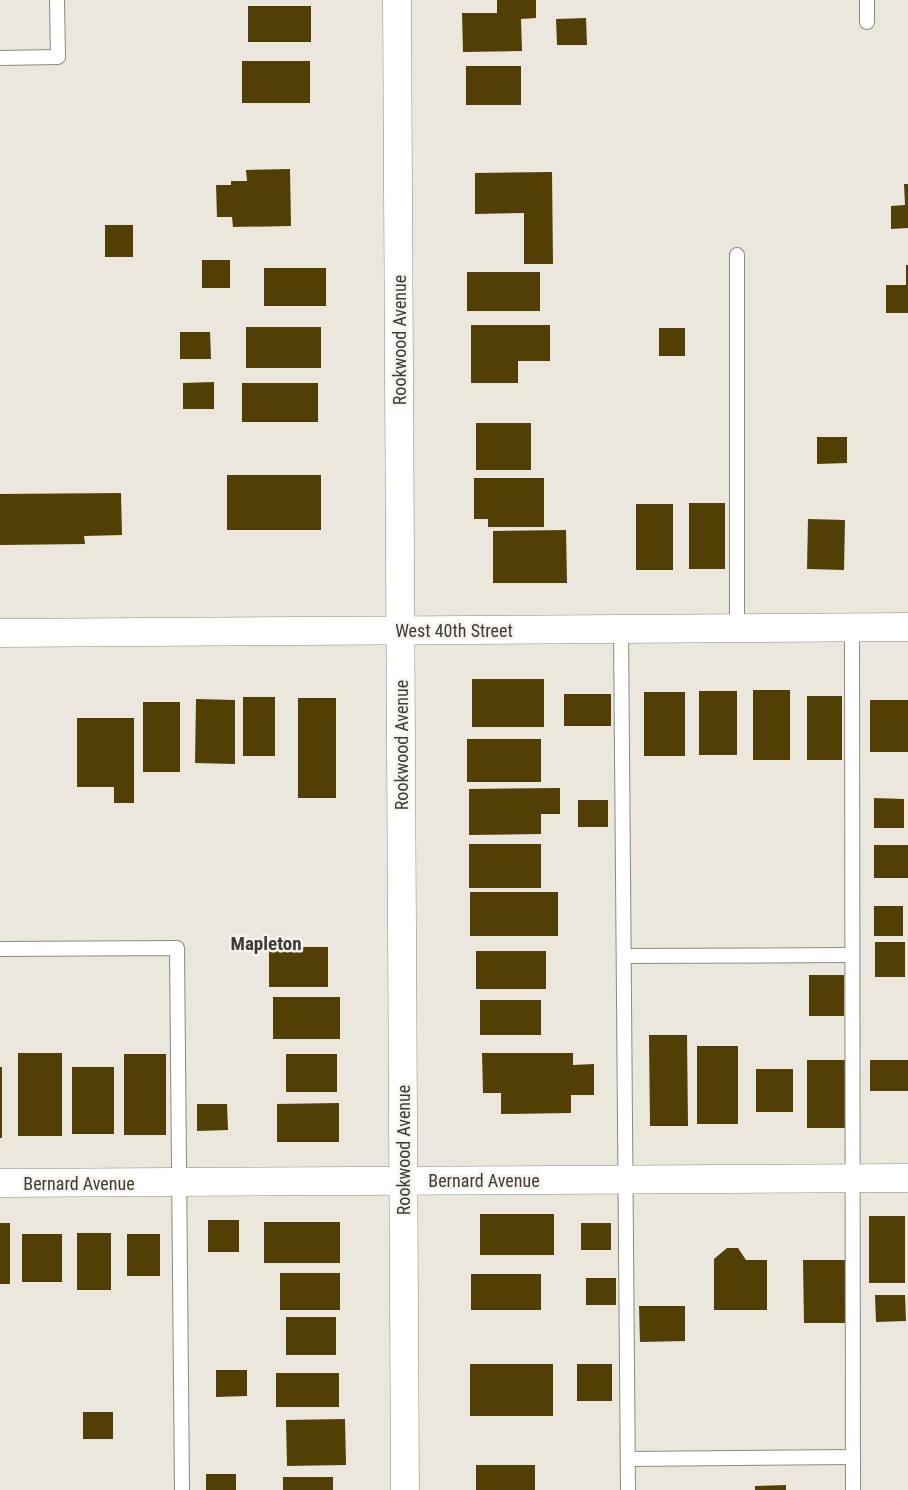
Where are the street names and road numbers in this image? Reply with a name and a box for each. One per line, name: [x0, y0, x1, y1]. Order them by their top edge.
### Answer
street label: Rookwood Avenue: [389, 275, 410, 405]
street label: West 40th Street: [395, 620, 513, 641]
street label: Rookwood Avenue: [391, 680, 412, 810]
street label: Rookwood Avenue: [393, 1085, 414, 1215]
street label: Bernard Avenue: [428, 1170, 540, 1191]
street label: Bernard Avenue: [23, 1173, 135, 1194]

